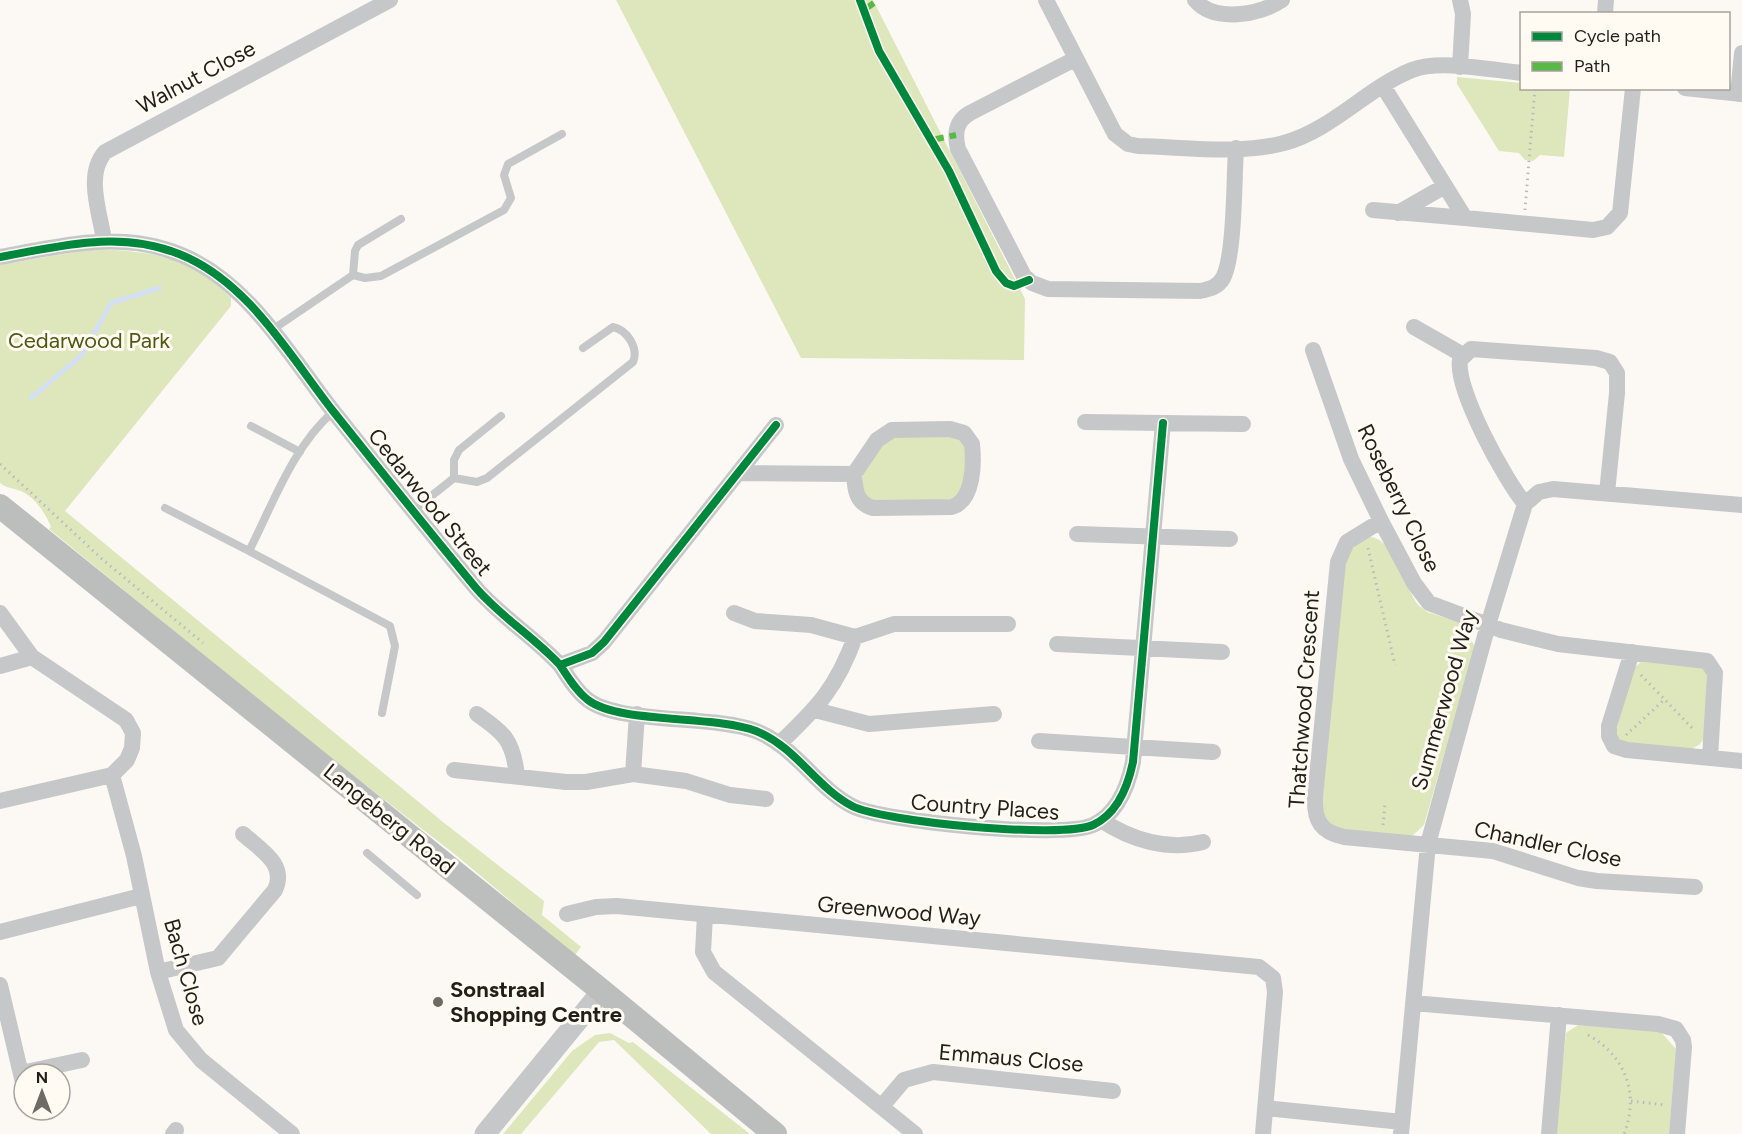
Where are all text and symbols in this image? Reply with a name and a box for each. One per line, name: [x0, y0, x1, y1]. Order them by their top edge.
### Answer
legend: [1520, 12, 1730, 90]
text: Cycle path: [1574, 25, 1661, 47]
street label: Walnut Close: [132, 34, 260, 120]
text: Path: [1574, 55, 1610, 77]
park label: Cedarwood Park: [8, 327, 170, 354]
street label: Roseberry Close: [1352, 420, 1446, 576]
street label: Cedarwood Street: [362, 423, 498, 581]
street label: Thatchwood Crescent: [1283, 589, 1325, 809]
street label: Summerwood Way: [1405, 606, 1483, 793]
street label: Langeberg Road: [318, 758, 460, 880]
street label: Country Places: [910, 788, 1060, 826]
street label: Chandler Close: [1472, 815, 1624, 873]
street label: Greenwood Way: [816, 890, 982, 932]
street label: Bach Close: [158, 915, 214, 1029]
place label: Sonstraal Shopping Centre: [450, 976, 622, 1028]
marker: Sonstraal Shopping Centre: [431, 995, 445, 1009]
street label: Emmaus Close: [937, 1038, 1085, 1078]
north arrow: [12, 1062, 72, 1122]
text: N: [36, 1068, 48, 1087]

